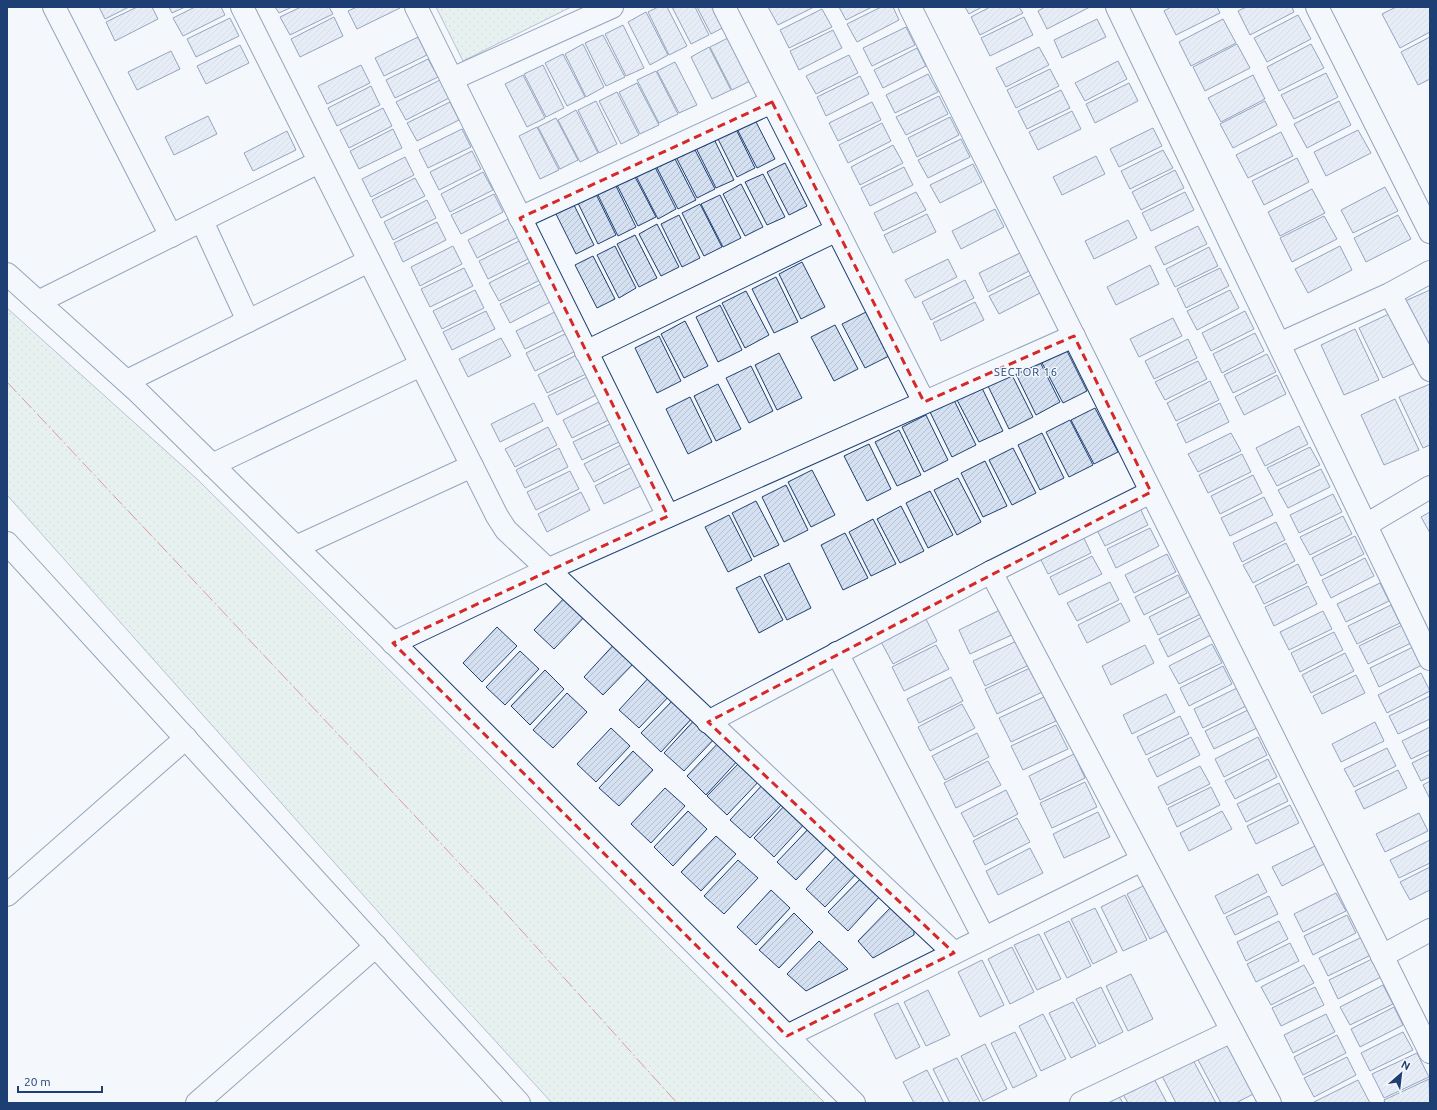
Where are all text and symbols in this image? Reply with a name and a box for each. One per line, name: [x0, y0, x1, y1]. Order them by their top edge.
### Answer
district label: SECTOR 16: [994, 366, 1058, 378]
north arrow: [1381, 1054, 1421, 1094]
text: N: [1399, 1058, 1412, 1072]
scale bar: [18, 1068, 102, 1094]
text: 20 m: [24, 1075, 51, 1088]

